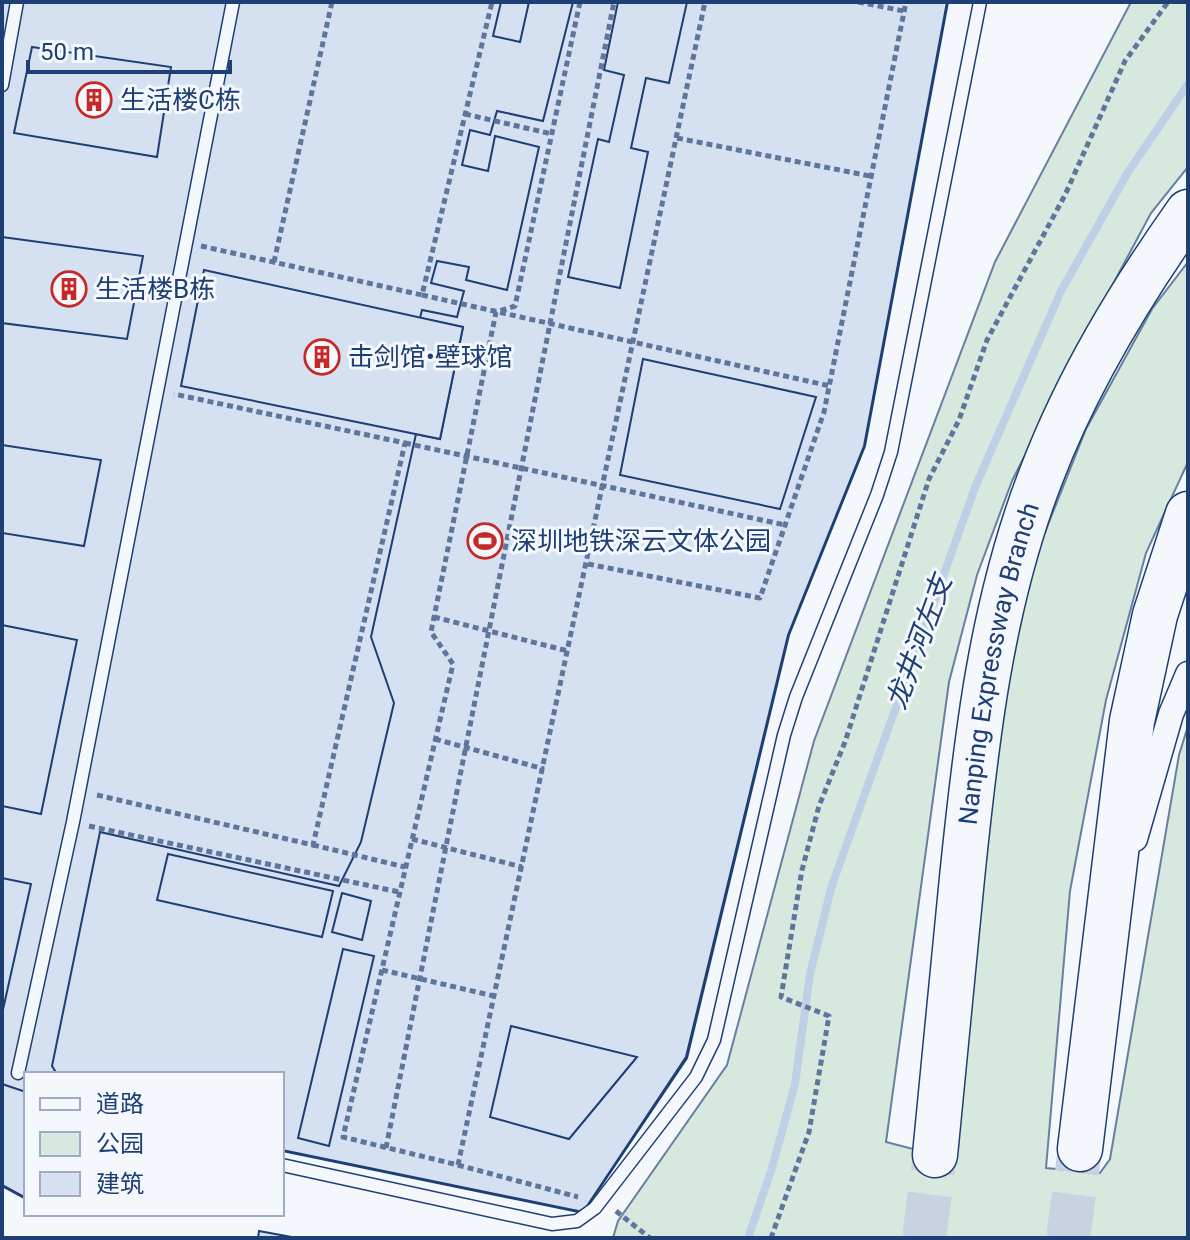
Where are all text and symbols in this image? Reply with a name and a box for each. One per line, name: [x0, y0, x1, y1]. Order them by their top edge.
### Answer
scale bar: [28, 24, 230, 74]
text: 50 m: [40, 38, 94, 66]
building icon: 生活楼C栋: [75, 81, 113, 119]
place label: 生活楼C栋: [120, 85, 241, 115]
building icon: 生活楼B栋: [50, 270, 88, 308]
place label: 生活楼B栋: [95, 274, 215, 304]
building icon: 击剑馆•壁球馆: [303, 338, 341, 376]
place label: 击剑馆•壁球馆: [348, 342, 513, 372]
street label: Nanping Expressway Branch: [953, 499, 1045, 826]
sports icon: 深圳地铁深云文体公园: [466, 522, 504, 560]
place label: 深圳地铁深云文体公园: [511, 526, 771, 556]
water label: 龙井河左支: [880, 568, 959, 713]
legend: [24, 1072, 284, 1216]
text: 道路: [96, 1090, 144, 1118]
text: 公园: [96, 1130, 144, 1158]
text: 建筑: [96, 1170, 144, 1198]

